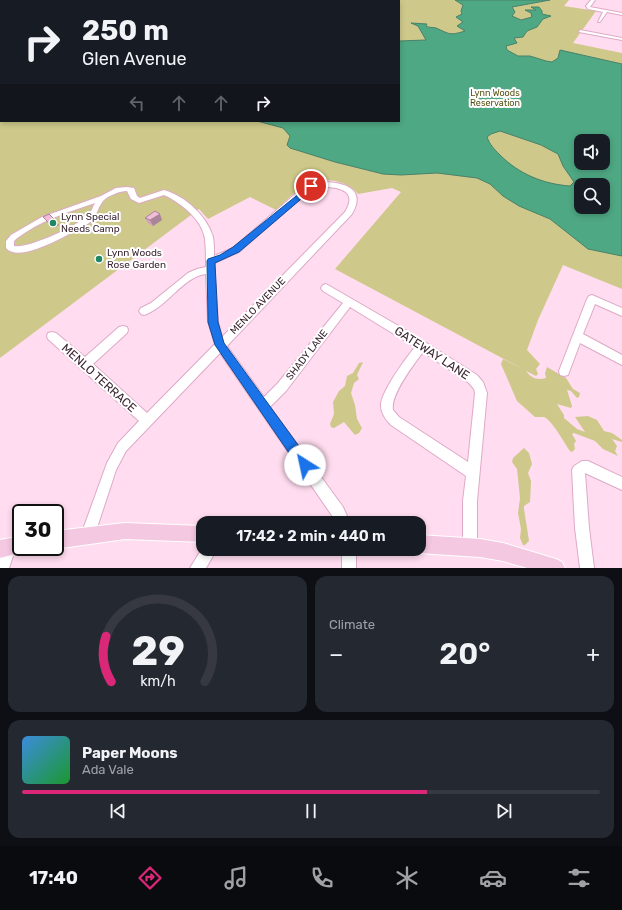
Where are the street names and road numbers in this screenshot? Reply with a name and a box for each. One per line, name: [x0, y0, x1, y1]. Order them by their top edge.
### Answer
street label: MENLO AVENUE: [228, 275, 288, 337]
street label: GATEWAY LANE: [392, 324, 472, 382]
street label: SHADY LANE: [284, 327, 330, 383]
street label: MENLO TERRACE: [59, 341, 139, 415]

